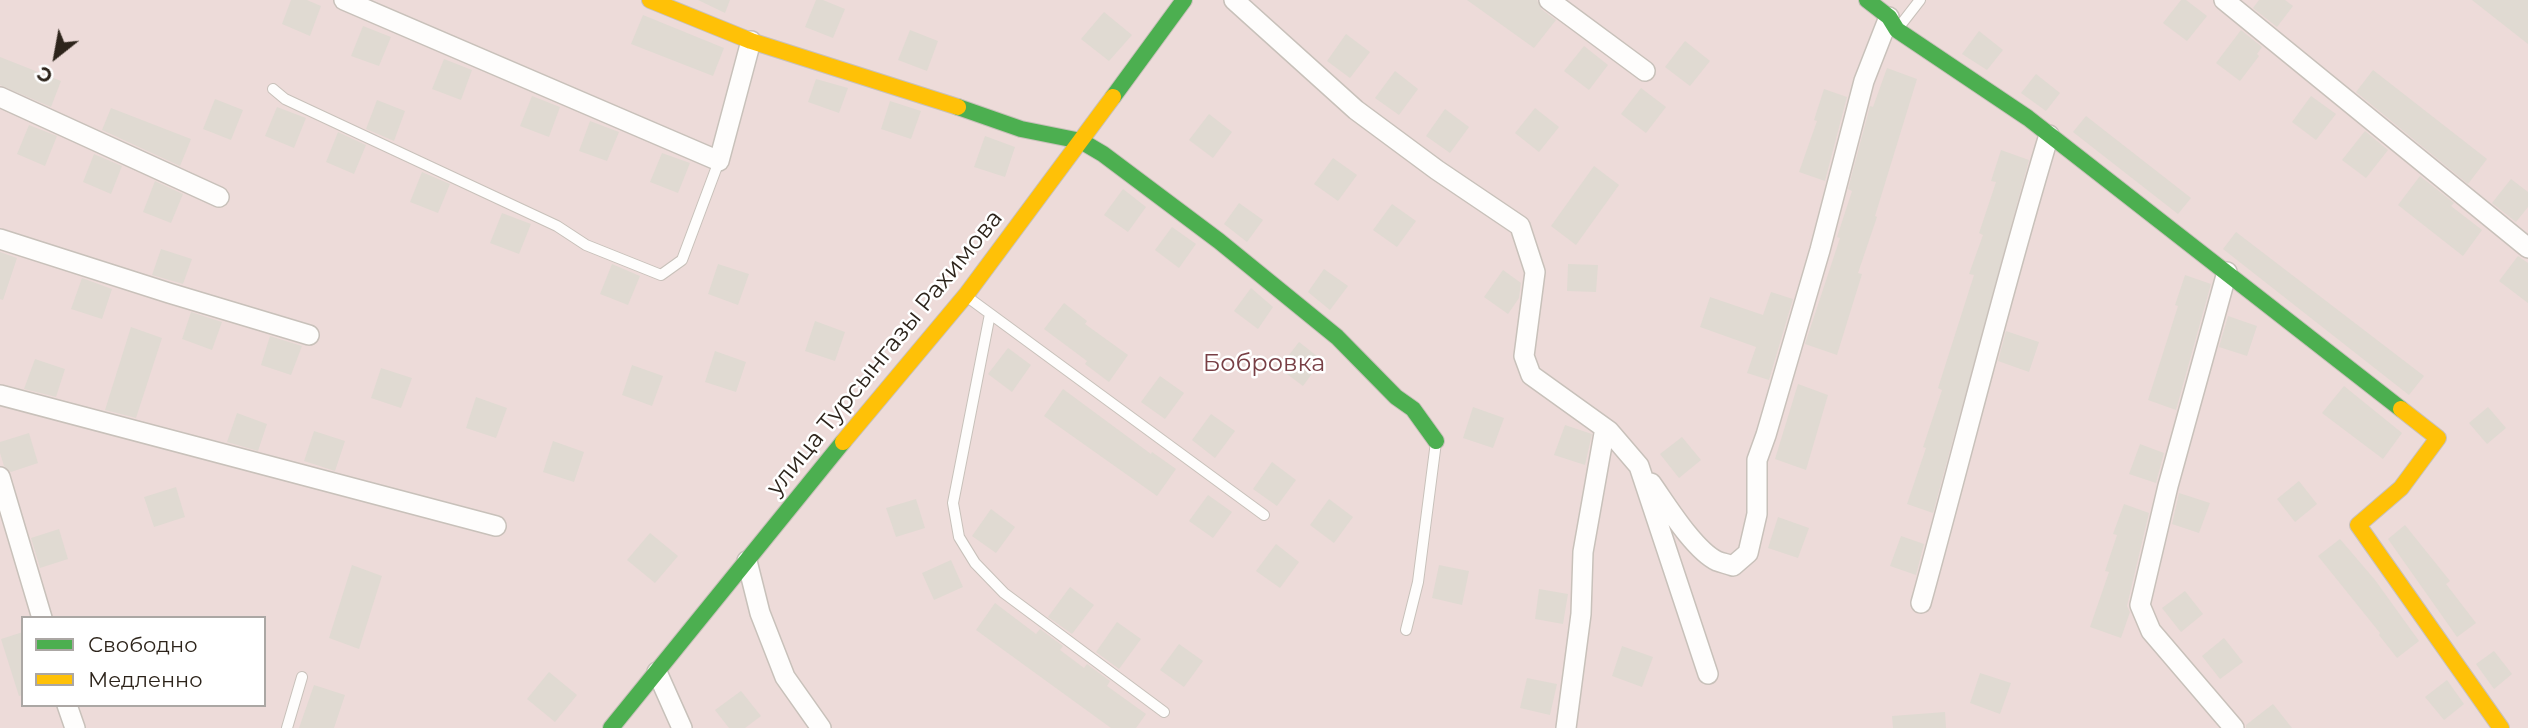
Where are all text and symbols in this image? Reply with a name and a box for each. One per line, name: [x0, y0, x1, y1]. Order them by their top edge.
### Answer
north arrow: [21, 21, 91, 91]
text: С: [33, 61, 57, 88]
street label: улица Турсынгазы Рахимова: [761, 204, 1009, 502]
park label: Бобровка: [1203, 350, 1325, 378]
legend: [21, 616, 266, 707]
text: Свободно: [88, 632, 198, 657]
text: Медленно: [88, 667, 203, 692]

